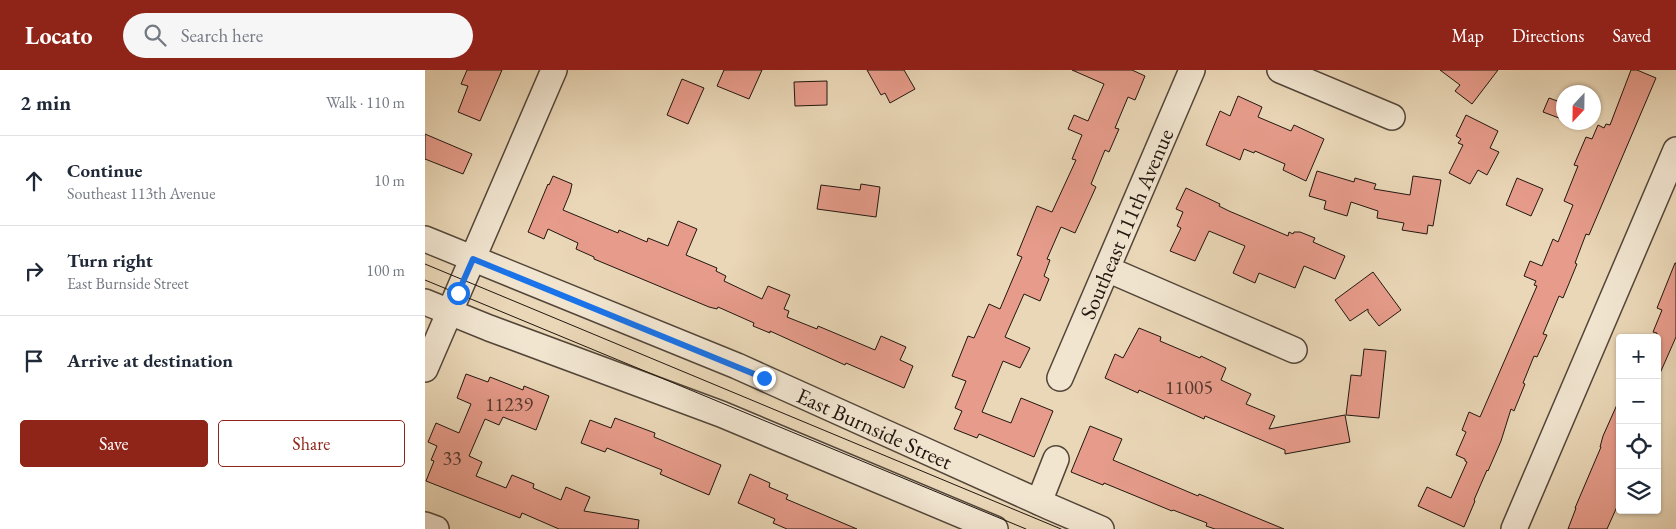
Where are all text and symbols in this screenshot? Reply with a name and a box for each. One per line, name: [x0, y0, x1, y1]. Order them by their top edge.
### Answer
search box: [123, 13, 473, 58]
text: Locato: [25, 20, 93, 51]
icon: search: [141, 21, 169, 49]
text: Search here: [181, 23, 263, 48]
text: Map: [1452, 24, 1484, 47]
text: Directions: [1512, 24, 1584, 47]
text: Saved: [1612, 24, 1651, 47]
north arrow: [1556, 85, 1601, 130]
text: 2 min: [20, 89, 71, 116]
text: Walk · 110 m: [326, 92, 405, 113]
street label: Southeast 111th Avenue: [1073, 124, 1180, 323]
text: Continue: [67, 158, 142, 183]
icon: ahead: [20, 167, 48, 195]
text: 10 m: [374, 170, 405, 191]
text: Southeast 113th Avenue: [67, 183, 216, 204]
text: Turn right: [67, 248, 153, 273]
icon: right: [20, 257, 48, 285]
text: 100 m: [366, 260, 405, 281]
text: East Burnside Street: [67, 273, 189, 294]
route start: [447, 282, 470, 305]
map controls: [1616, 334, 1661, 514]
button: +: [1616, 334, 1661, 379]
icon: arrive: [20, 347, 48, 375]
text: Arrive at destination: [67, 348, 233, 373]
route end: [753, 367, 776, 390]
house number: 11005: [1165, 374, 1213, 400]
button: −: [1616, 379, 1661, 424]
street label: East Burnside Street: [792, 380, 957, 476]
house number: 11239: [485, 391, 533, 417]
button: Save: [20, 420, 208, 467]
button: Share: [218, 420, 405, 467]
button: locate: [1616, 424, 1661, 469]
house number: 33: [442, 445, 462, 471]
button: layers: [1616, 469, 1661, 514]

